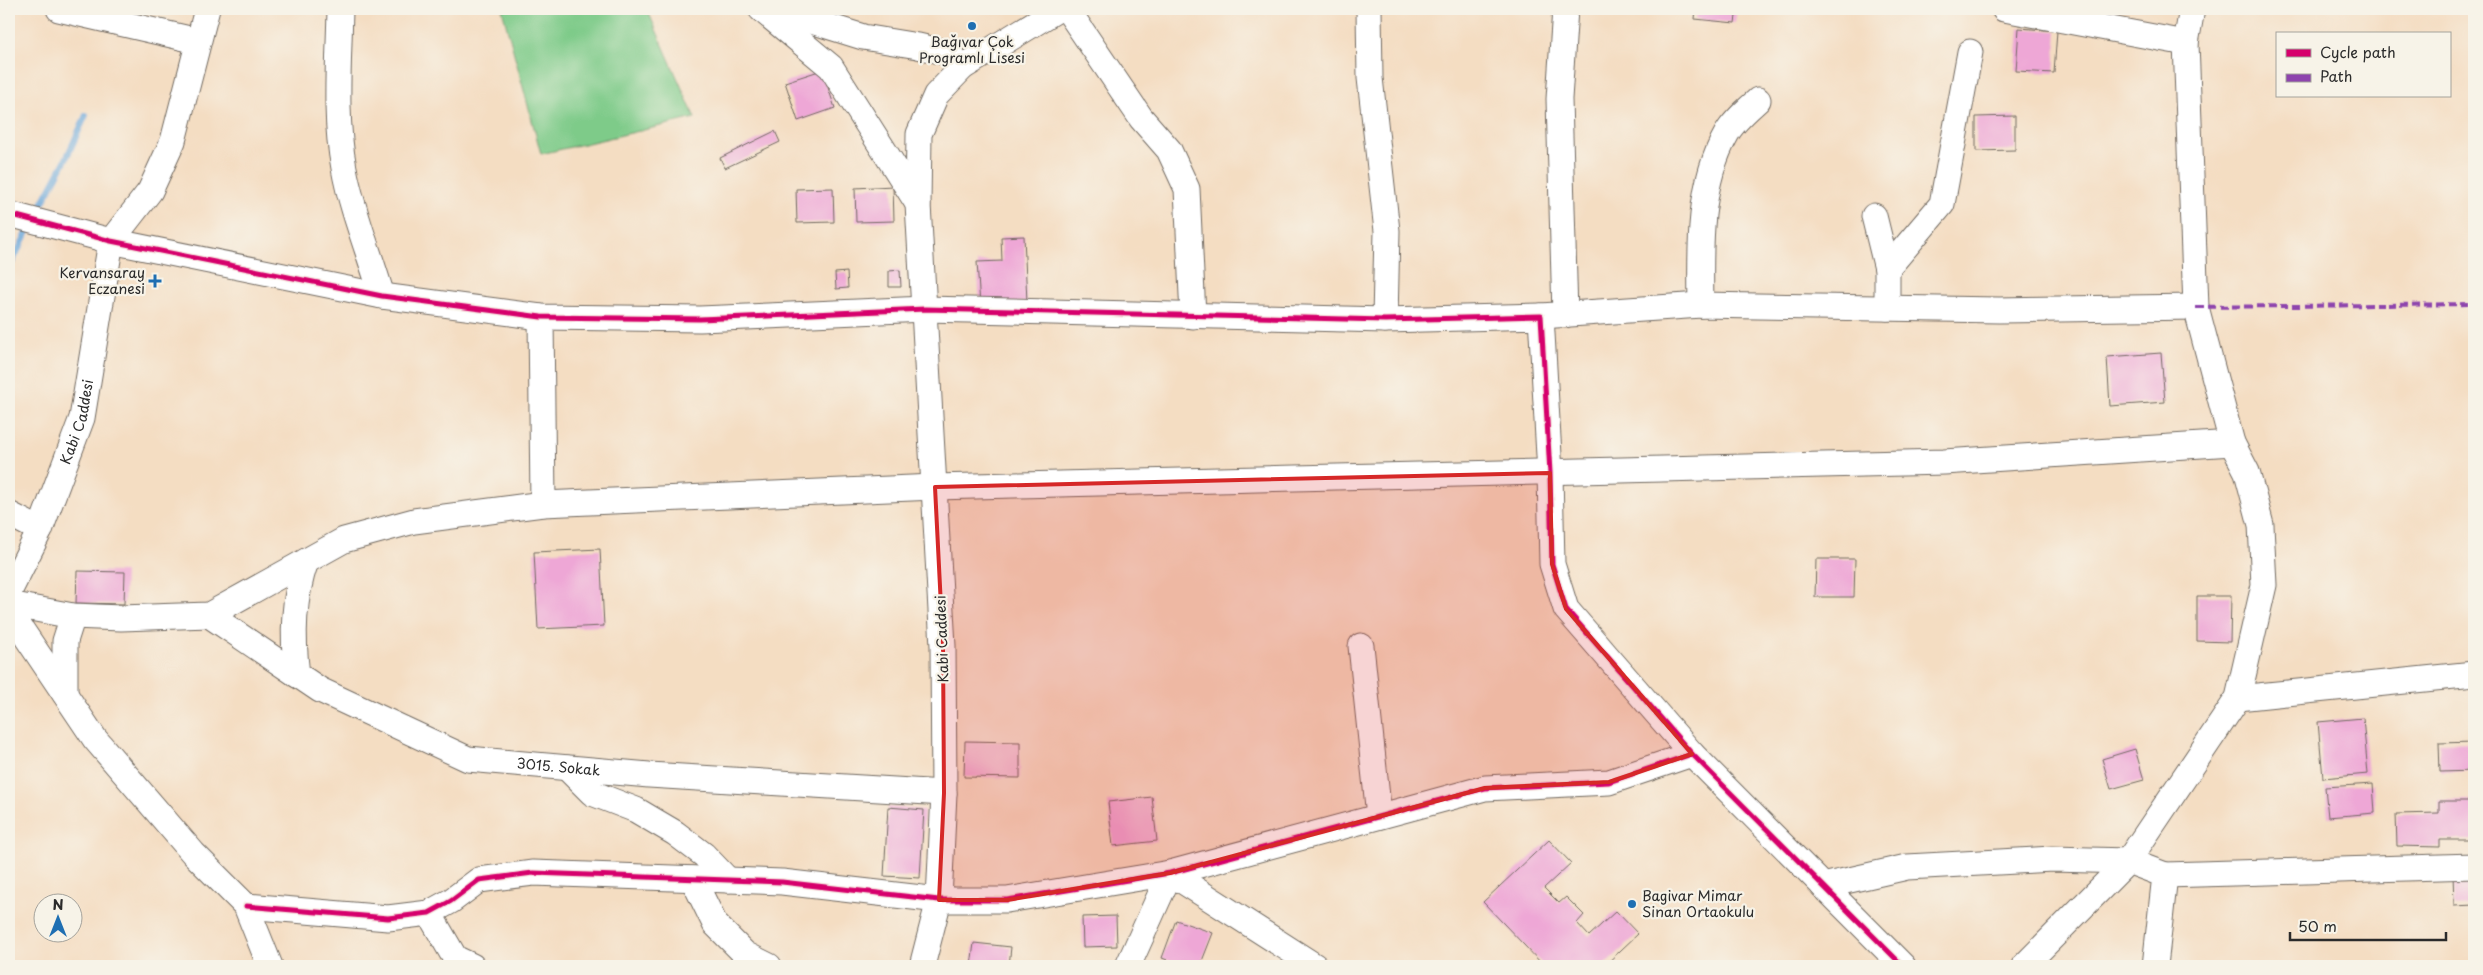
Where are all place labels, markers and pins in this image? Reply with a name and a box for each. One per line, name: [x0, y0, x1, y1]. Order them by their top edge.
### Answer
marker: Bağıvar Çok Programlı Lisesi: [966, 20, 978, 32]
place label: Bağıvar Çok Programlı Lisesi: [919, 31, 1025, 68]
place label: Kervansaray Eczanesi: [60, 262, 145, 299]
marker: Kervansaray Eczanesi: [149, 275, 161, 287]
place label: Bagivar Mimar Sinan Ortaokulu: [1642, 885, 1754, 922]
marker: Bagivar Mimar Sinan Ortaokulu: [1626, 898, 1638, 910]

